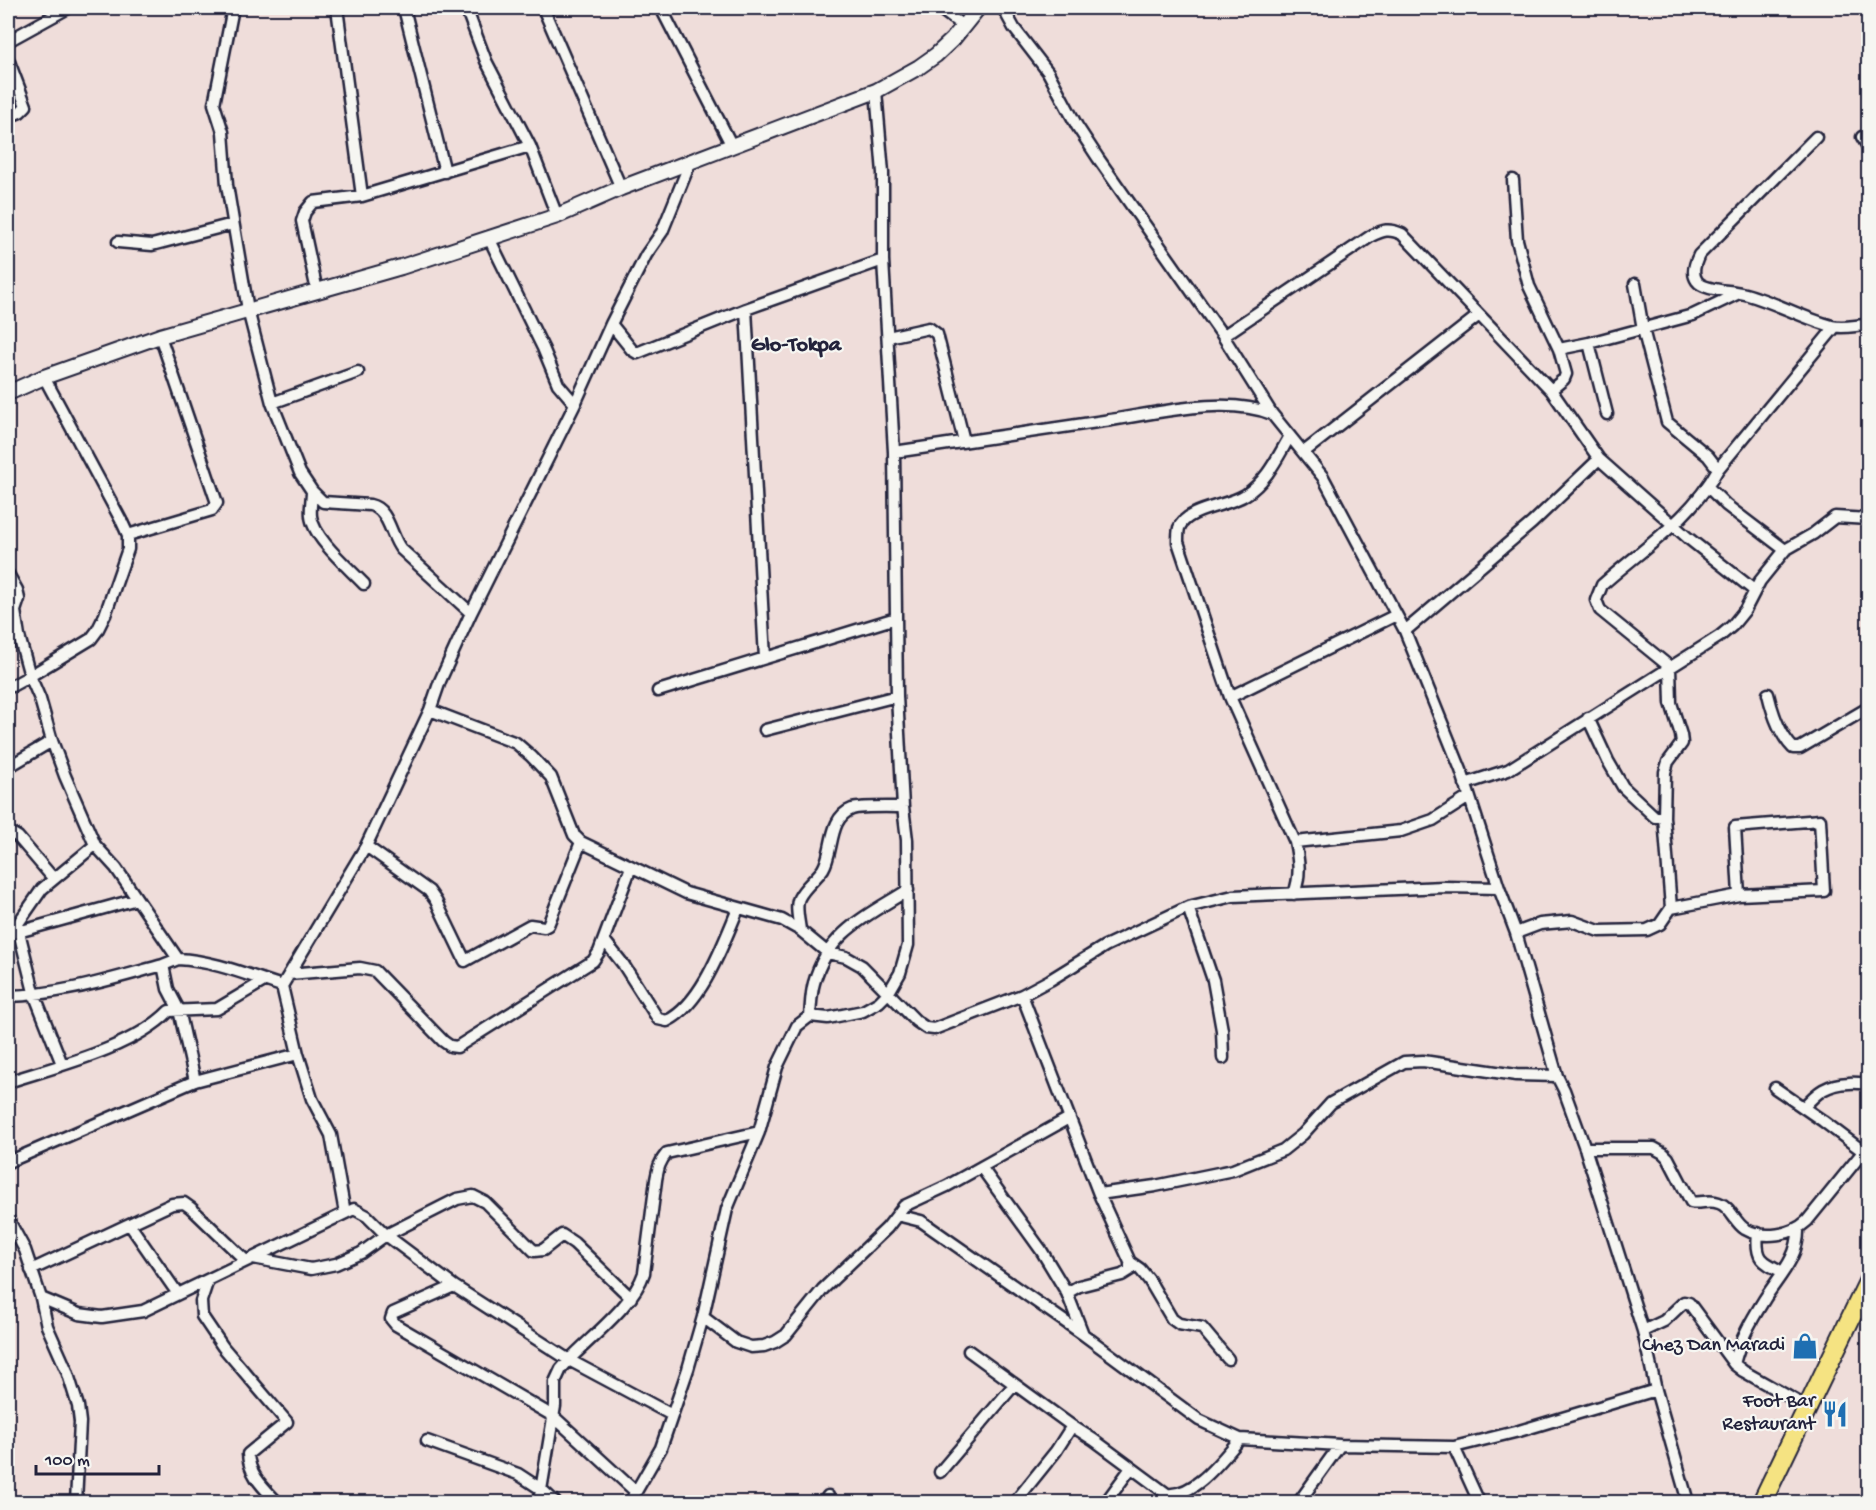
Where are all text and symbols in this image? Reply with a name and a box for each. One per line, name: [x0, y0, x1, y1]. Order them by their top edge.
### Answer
district label: Glo-Tokpa: [751, 333, 843, 359]
shop icon: Chez Dan Maradi: [1790, 1331, 1820, 1361]
place label: Chez Dan Maradi: [1642, 1335, 1785, 1358]
place label: Foot Bar Restaurant: [1722, 1391, 1817, 1437]
restaurant icon: Foot Bar Restaurant: [1820, 1399, 1850, 1429]
scale bar: [36, 1438, 159, 1476]
text: 100 m: [44, 1451, 90, 1472]

